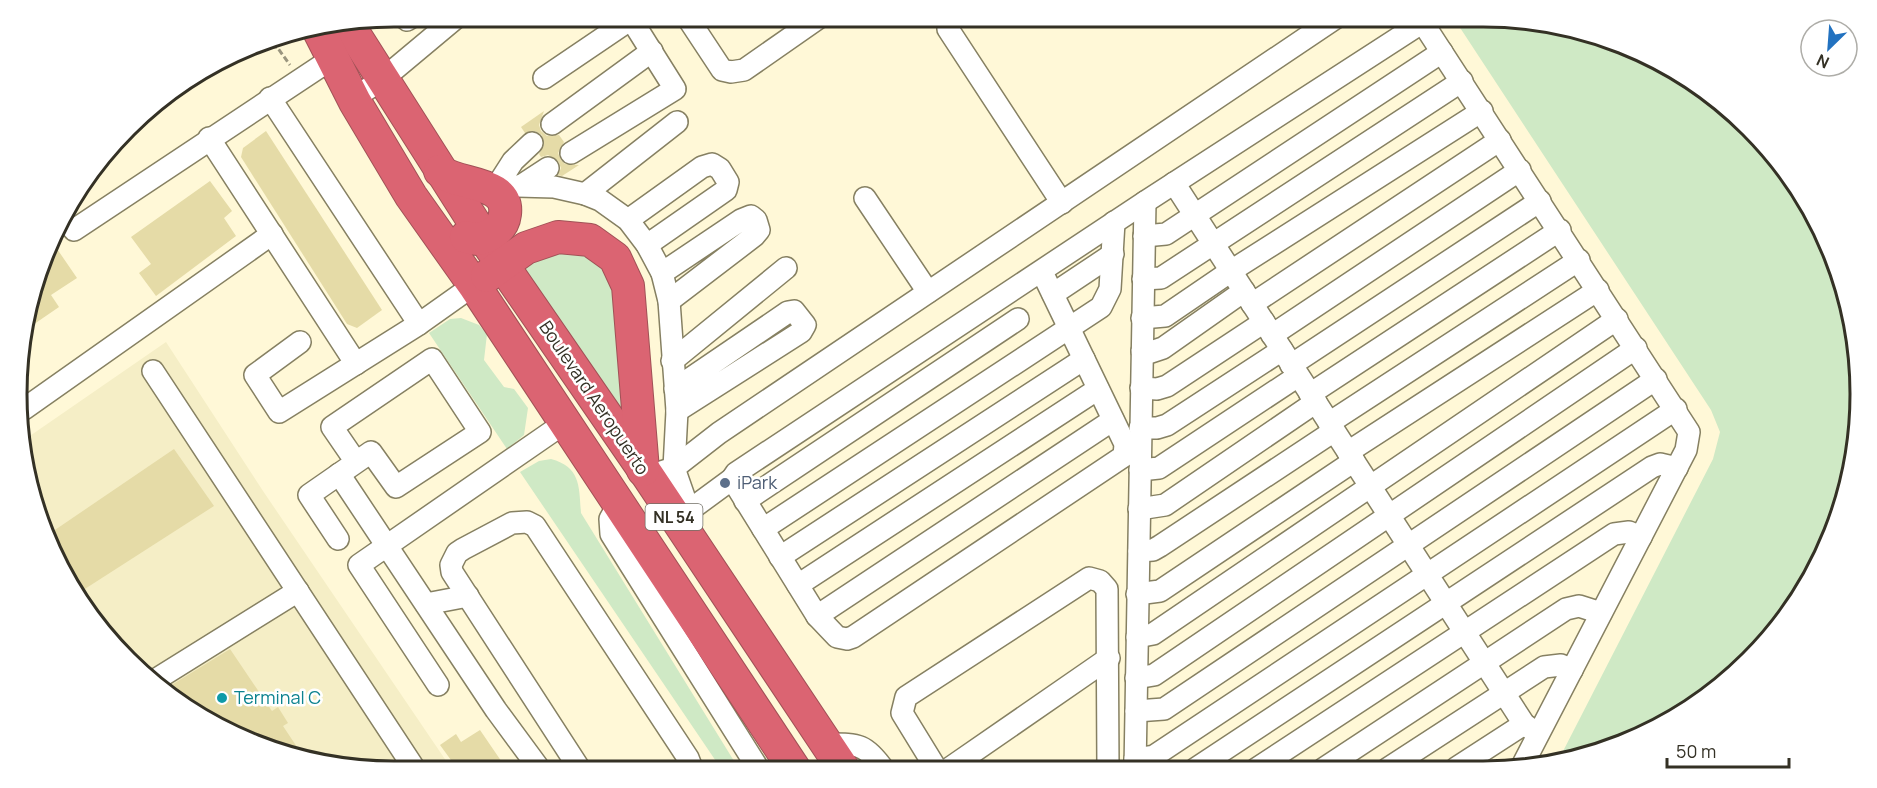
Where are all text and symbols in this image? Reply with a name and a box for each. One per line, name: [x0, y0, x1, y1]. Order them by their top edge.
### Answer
north arrow: [1799, 18, 1859, 78]
text: N: [1813, 49, 1833, 74]
street label: Boulevard Aeropuerto: [534, 316, 655, 479]
place label: iPark: [737, 470, 778, 494]
marker: iPark: [718, 476, 732, 490]
road number: NL 54: [646, 504, 702, 530]
place label: Terminal C: [234, 685, 321, 709]
marker: Terminal C: [215, 691, 229, 705]
scale bar: [1667, 731, 1788, 769]
text: 50 m: [1676, 739, 1716, 763]

